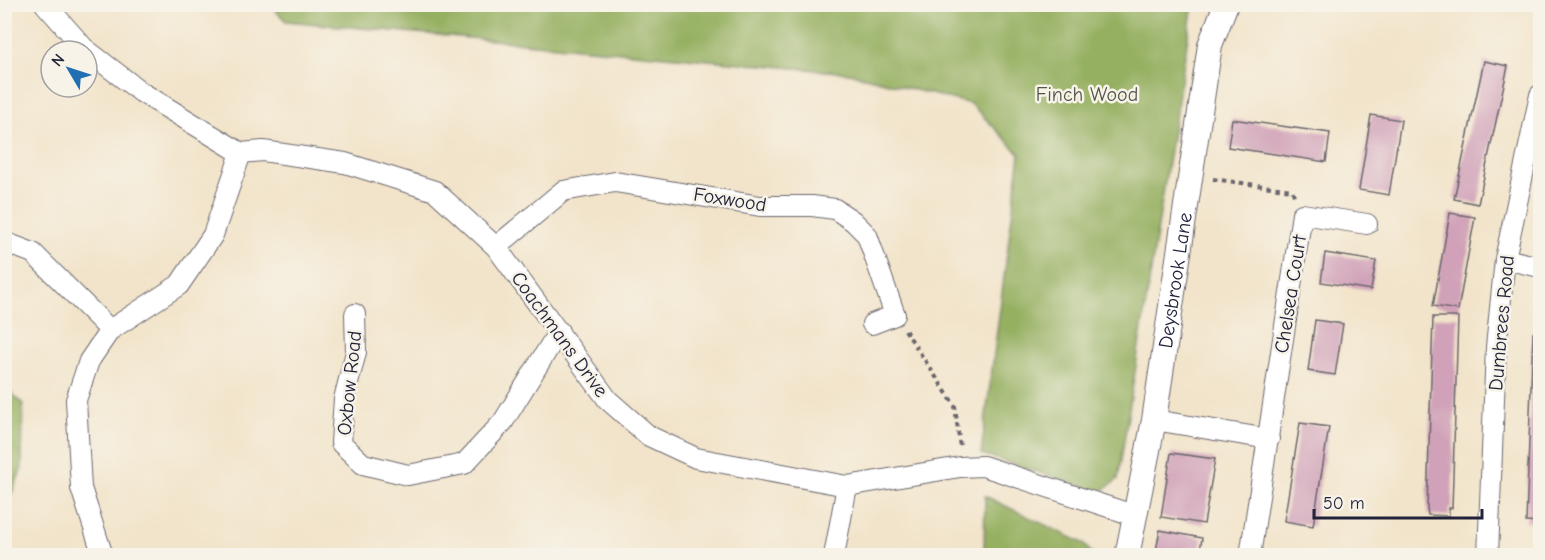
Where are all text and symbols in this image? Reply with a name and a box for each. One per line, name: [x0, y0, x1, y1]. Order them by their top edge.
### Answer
north arrow: [39, 39, 99, 99]
text: N: [48, 50, 68, 70]
park label: Finch Wood: [1036, 83, 1138, 106]
street label: Foxwood: [692, 182, 768, 217]
street label: Deysbrook Lane: [1154, 211, 1197, 350]
street label: Chelsea Court: [1270, 232, 1311, 355]
street label: Dumbrees Road: [1484, 254, 1519, 392]
street label: Coachmans Drive: [506, 267, 613, 402]
street label: Oxbow Road: [333, 330, 366, 437]
scale bar: [1314, 482, 1482, 520]
text: 50 m: [1323, 493, 1365, 514]

